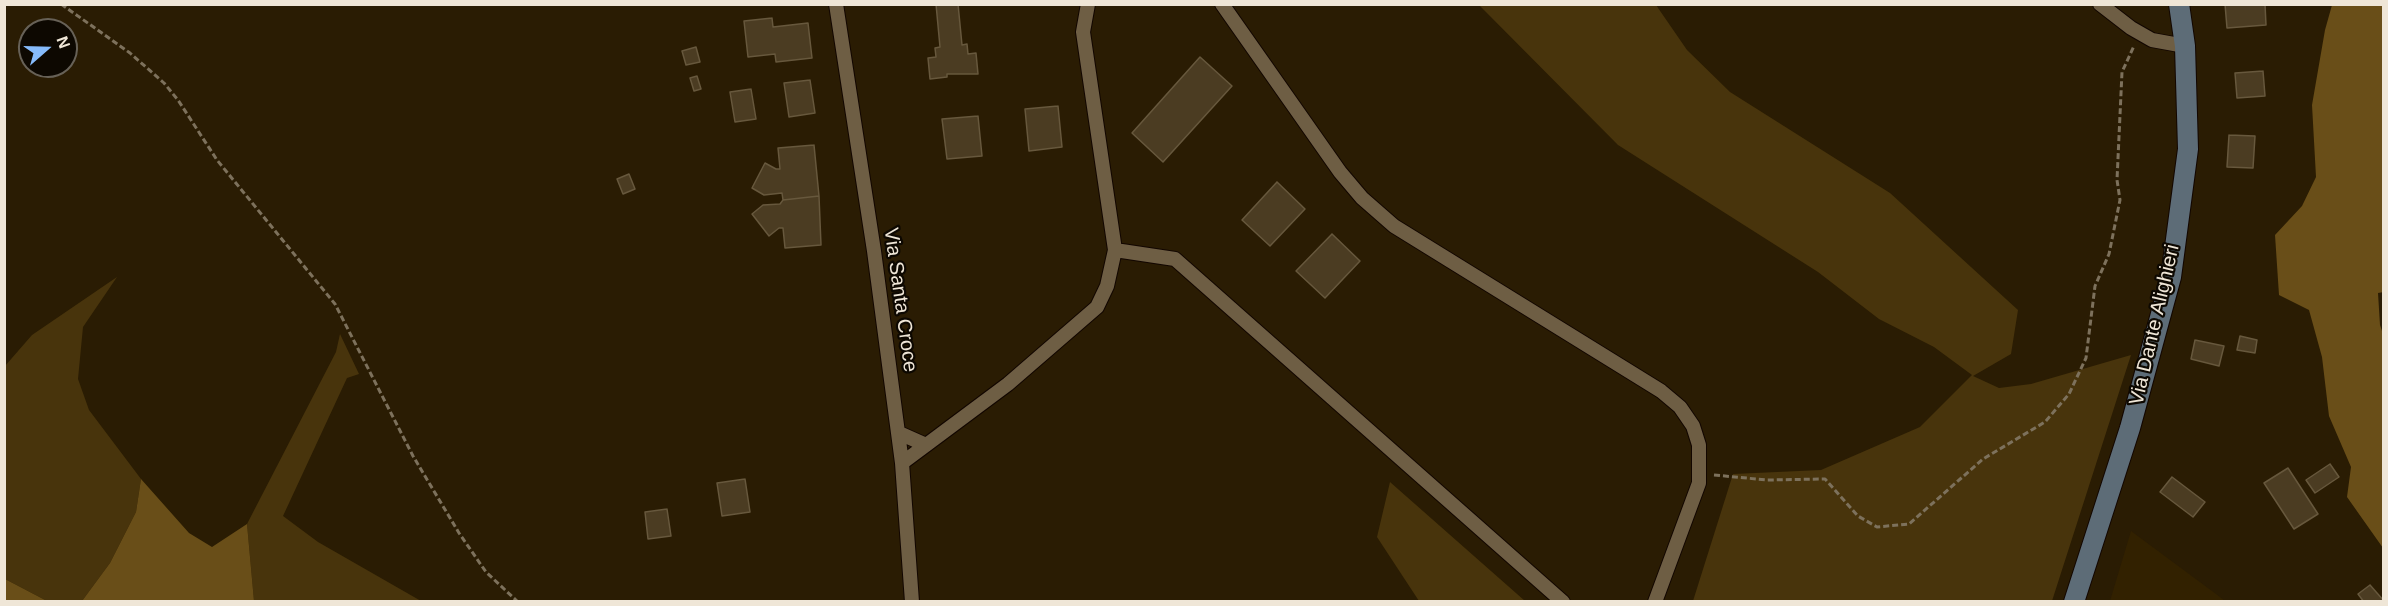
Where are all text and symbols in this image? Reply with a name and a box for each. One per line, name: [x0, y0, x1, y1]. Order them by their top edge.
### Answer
north arrow: [18, 18, 78, 78]
text: N: [54, 34, 73, 51]
street label: Via Santa Croce: [878, 226, 922, 374]
street label: Via Dante Alighieri: [2125, 242, 2185, 408]

